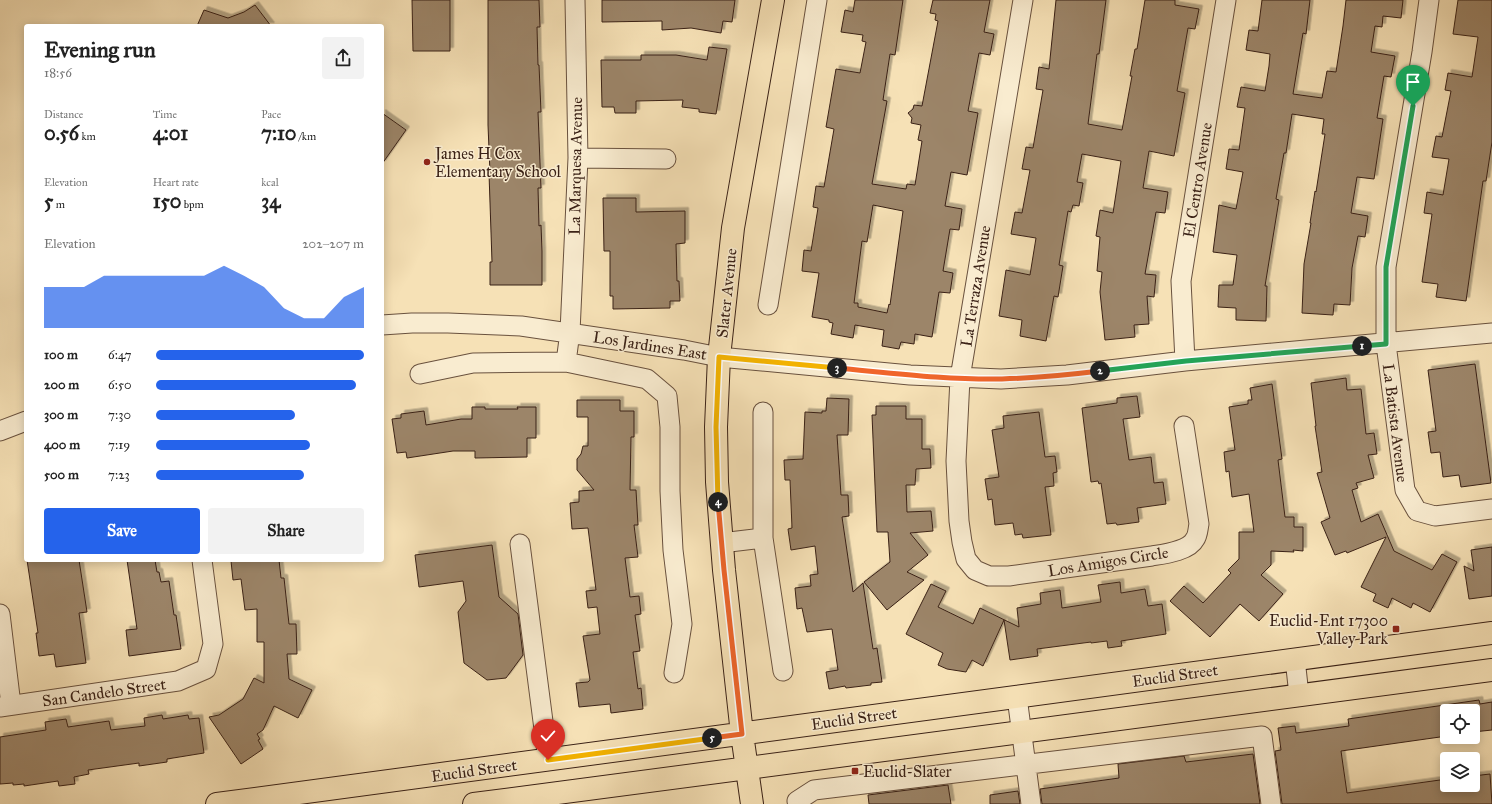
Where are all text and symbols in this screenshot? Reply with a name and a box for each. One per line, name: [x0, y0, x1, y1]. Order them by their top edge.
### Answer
text: Evening run: [44, 36, 156, 63]
button: share: [322, 37, 364, 79]
text: 18:56: [44, 65, 72, 81]
pin: [1396, 65, 1430, 106]
icon: arrive: [1402, 71, 1424, 93]
street label: La Marquesa Avenue: [565, 96, 587, 235]
text: Distance: [44, 108, 83, 121]
text: Time: [153, 108, 177, 121]
text: Pace: [261, 108, 281, 121]
text: 0.56: [44, 121, 79, 145]
text: 4:01: [153, 121, 188, 145]
text: 7:10: [261, 121, 297, 145]
street label: El Centro Avenue: [1179, 121, 1216, 239]
text: km: [79, 130, 96, 143]
text: /km: [297, 130, 316, 143]
place label: James H Cox Elementary School: [433, 144, 561, 181]
marker: James H Cox Elementary School: [422, 157, 432, 167]
text: Elevation: [44, 176, 88, 189]
text: Heart rate: [153, 176, 199, 189]
text: kcal: [261, 176, 279, 189]
text: 5: [44, 189, 53, 213]
text: 150: [153, 189, 181, 213]
text: 34: [261, 189, 280, 213]
text: m: [53, 198, 65, 211]
text: bpm: [181, 198, 204, 211]
street label: La Terraza Avenue: [957, 224, 995, 348]
text: Elevation: [44, 236, 96, 252]
text: 202–207 m: [302, 236, 364, 252]
street label: Slater Avenue: [712, 247, 741, 339]
street label: Los Jardines East: [592, 327, 708, 365]
pin: 1: [1352, 336, 1372, 356]
text: 1: [1360, 339, 1364, 352]
text: 100 m: [44, 347, 78, 363]
text: 6:47: [108, 347, 132, 363]
pin: 3: [827, 358, 847, 378]
text: 3: [835, 361, 839, 374]
pin: 2: [1090, 361, 1110, 381]
street label: La Batista Avenue: [1379, 363, 1412, 484]
text: 2: [1097, 364, 1103, 377]
text: 200 m: [44, 377, 79, 393]
text: 6:50: [108, 377, 132, 393]
text: 300 m: [44, 407, 78, 423]
text: 7:30: [108, 407, 131, 423]
text: 400 m: [44, 437, 80, 453]
text: 7:19: [108, 437, 130, 453]
text: 500 m: [44, 467, 79, 483]
text: 7:23: [108, 467, 130, 483]
pin: 4: [708, 492, 728, 512]
text: 4: [715, 495, 721, 508]
button: Save: [44, 508, 200, 554]
button: Share: [208, 508, 364, 554]
street label: Los Amigos Circle: [1046, 543, 1170, 581]
place label: Euclid-Ent 17300 Valley Park: [1269, 611, 1389, 648]
marker: Euclid-Ent 17300 Valley Park: [1391, 624, 1401, 634]
street label: Euclid Street: [1131, 660, 1220, 691]
street label: San Candelo Street: [41, 674, 167, 711]
street label: Euclid Street: [810, 703, 899, 734]
map controls: [1440, 704, 1480, 792]
button: locate: [1440, 704, 1480, 744]
pin: [531, 719, 565, 760]
icon: check: [537, 725, 559, 747]
pin: 5: [702, 728, 722, 748]
text: 5: [709, 731, 715, 744]
button: layers: [1440, 752, 1480, 792]
street label: Euclid Street: [430, 755, 519, 786]
place label: Euclid-Slater: [863, 762, 952, 781]
marker: Euclid-Slater: [850, 766, 860, 776]

